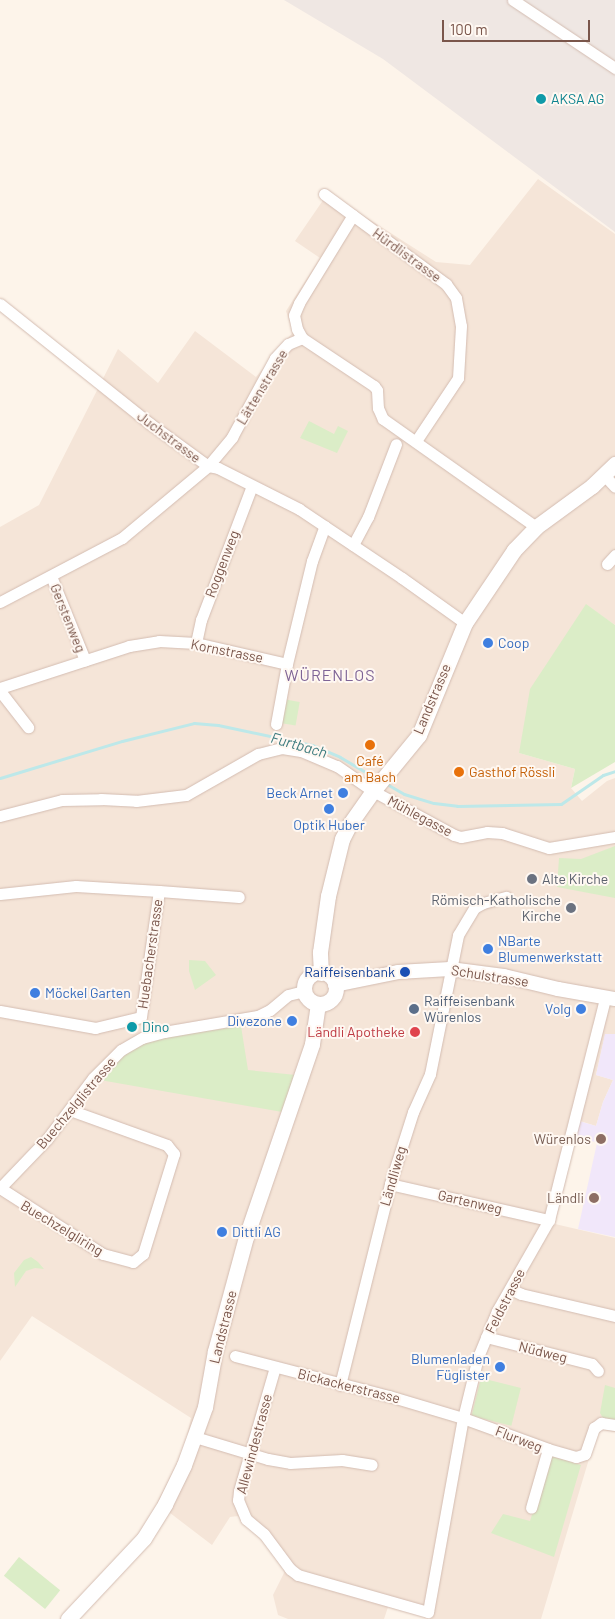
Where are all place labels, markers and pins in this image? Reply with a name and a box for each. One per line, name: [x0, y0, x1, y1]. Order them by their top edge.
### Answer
place label: AKSA AG: [551, 91, 604, 107]
marker: AKSA AG: [535, 93, 547, 105]
place label: Coop: [498, 635, 529, 651]
marker: Coop: [482, 637, 494, 649]
marker: Café am Bach: [364, 739, 376, 751]
place label: Café am Bach: [344, 753, 396, 786]
place label: Gasthof Rössli: [469, 764, 555, 780]
marker: Gasthof Rössli: [453, 766, 465, 778]
place label: Beck Arnet: [266, 785, 333, 801]
marker: Beck Arnet: [337, 787, 349, 799]
marker: Optik Huber: [323, 803, 335, 815]
place label: Optik Huber: [293, 817, 365, 833]
place label: Alte Kirche: [542, 871, 608, 887]
marker: Alte Kirche: [526, 873, 538, 885]
place label: Römisch-Katholische Kirche: [431, 892, 561, 924]
marker: Römisch-Katholische Kirche: [565, 902, 577, 914]
place label: NBarte Blumenwerkstatt: [498, 933, 602, 966]
marker: NBarte Blumenwerkstatt: [482, 943, 494, 955]
place label: Raiffeisenbank: [304, 964, 395, 980]
marker: Raiffeisenbank: [399, 966, 411, 978]
place label: Möckel Garten: [45, 985, 131, 1001]
marker: Möckel Garten: [29, 987, 41, 999]
place label: Raiffeisenbank Würenlos: [424, 993, 515, 1026]
place label: Volg: [545, 1001, 571, 1017]
marker: Raiffeisenbank Würenlos: [408, 1003, 420, 1015]
marker: Volg: [575, 1003, 587, 1015]
place label: Divezone: [227, 1013, 282, 1029]
marker: Divezone: [286, 1015, 298, 1027]
place label: Dino: [142, 1019, 169, 1035]
marker: Dino: [126, 1021, 138, 1033]
place label: Ländli Apotheke: [307, 1024, 405, 1040]
marker: Ländli Apotheke: [409, 1026, 421, 1038]
place label: Würenlos: [534, 1131, 591, 1147]
marker: Würenlos: [595, 1133, 607, 1145]
place label: Ländli: [547, 1190, 584, 1206]
marker: Ländli: [588, 1192, 600, 1204]
place label: Dittli AG: [232, 1224, 281, 1240]
marker: Dittli AG: [216, 1226, 228, 1238]
place label: Blumenladen Füglister: [411, 1351, 490, 1384]
marker: Blumenladen Füglister: [494, 1361, 506, 1373]

